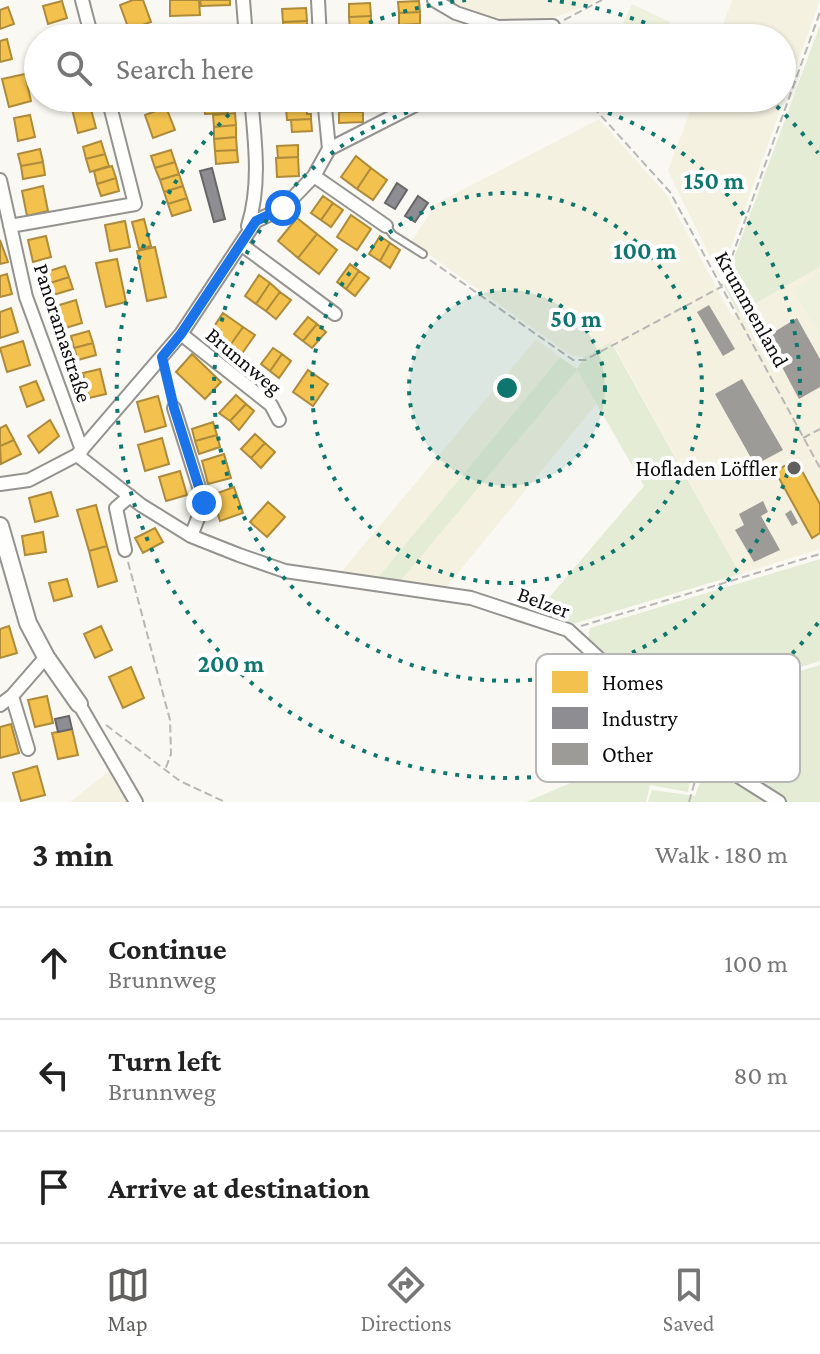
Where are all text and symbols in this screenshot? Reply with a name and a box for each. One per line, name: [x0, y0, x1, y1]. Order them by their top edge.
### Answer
search box: [24, 24, 796, 112]
icon: search: [52, 46, 96, 90]
text: Search here: [116, 52, 254, 85]
text: 150 m: [684, 167, 745, 194]
route start: [265, 190, 301, 226]
text: 100 m: [613, 237, 677, 264]
street label: Krummenland: [710, 247, 794, 372]
street label: Panoramastraße: [29, 260, 97, 406]
text: 50 m: [550, 305, 602, 332]
street label: Brunnweg: [201, 322, 287, 400]
centre of rings: [493, 374, 521, 402]
place label: Hofladen Löffler: [635, 456, 778, 481]
marker: Hofladen Löffler: [785, 459, 803, 477]
route end: [186, 485, 222, 521]
street label: Belzer: [514, 581, 574, 623]
text: 200 m: [198, 650, 265, 677]
legend: [536, 654, 800, 782]
text: Homes: [602, 670, 663, 695]
text: Industry: [602, 706, 679, 731]
text: Other: [602, 742, 654, 767]
text: 3 min: [32, 836, 113, 873]
text: Walk · 180 m: [655, 840, 788, 869]
text: Continue: [108, 932, 227, 965]
icon: ahead: [32, 941, 76, 985]
text: 100 m: [724, 949, 788, 978]
text: Brunnweg: [108, 965, 216, 994]
text: Turn left: [108, 1044, 221, 1077]
icon: left: [32, 1053, 76, 1097]
text: 80 m: [734, 1061, 788, 1090]
text: Brunnweg: [108, 1077, 216, 1106]
icon: arrive: [32, 1165, 76, 1209]
text: Arrive at destination: [108, 1171, 370, 1204]
tab: Map: [106, 1263, 150, 1336]
tab: Directions: [361, 1263, 452, 1336]
tab: Saved: [663, 1263, 714, 1336]

